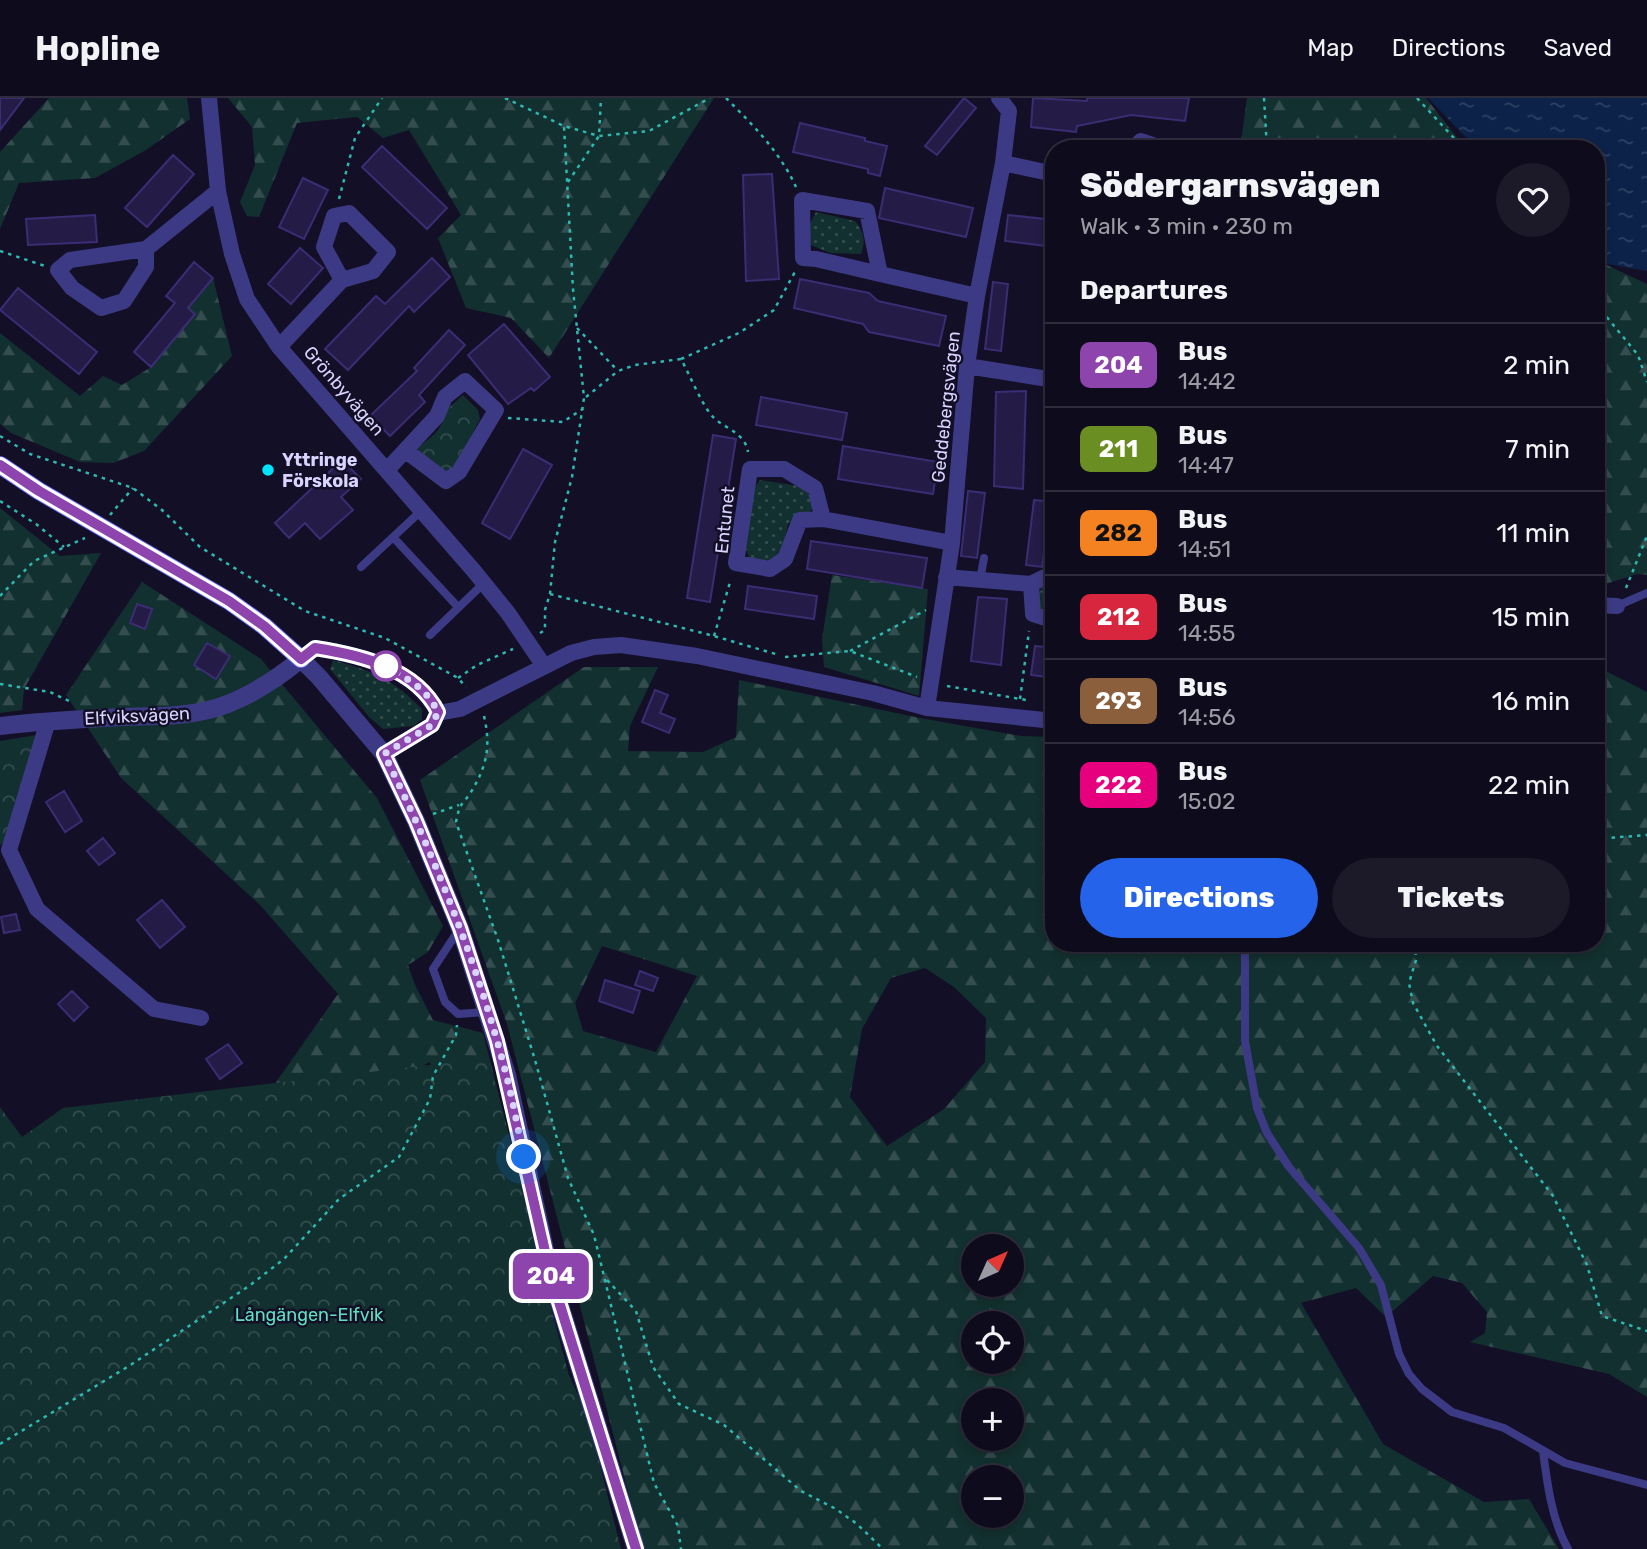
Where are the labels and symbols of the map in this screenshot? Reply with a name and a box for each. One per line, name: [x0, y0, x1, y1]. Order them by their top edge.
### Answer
street label: Geddebergsvägen: [927, 330, 965, 484]
street label: Grönbyvägen: [299, 342, 389, 440]
place label: Yttringe Förskola: [282, 449, 359, 492]
marker: Yttringe Förskola: [260, 462, 276, 478]
street label: Entunet: [711, 485, 739, 555]
unlabelled marker: [371, 651, 401, 681]
street label: Elfviksvägen: [84, 702, 190, 730]
your location: [506, 1139, 541, 1174]
north arrow: [961, 1234, 1024, 1297]
line badge: 204: [511, 1253, 591, 1299]
park label: Långängen-Elfvik: [235, 1304, 384, 1326]

